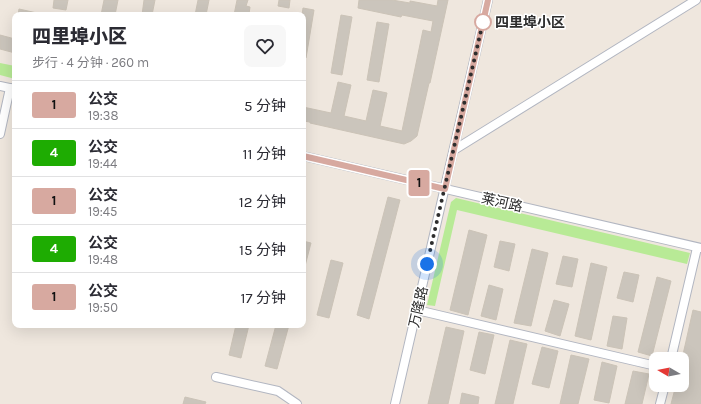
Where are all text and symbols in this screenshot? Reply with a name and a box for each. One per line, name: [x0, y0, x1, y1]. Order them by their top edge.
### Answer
marker: 四里埠小区: [474, 13, 492, 31]
place label: 四里埠小区: [495, 14, 565, 31]
button: heart: [244, 25, 286, 67]
text: 四里埠小区: [32, 26, 127, 48]
text: 步行 · 4 分钟 · 260 m: [32, 55, 149, 70]
text: 公交: [88, 90, 118, 108]
text: 1: [52, 96, 57, 113]
text: 5 分钟: [244, 97, 286, 115]
text: 19:38: [88, 108, 119, 123]
text: 公交: [88, 138, 118, 156]
text: 4: [50, 144, 58, 161]
text: 11 分钟: [243, 145, 286, 163]
text: 19:44: [88, 156, 117, 171]
line badge: 1: [406, 170, 432, 196]
text: 1: [417, 174, 422, 191]
text: 公交: [88, 186, 118, 204]
street label: 莱河路: [480, 189, 524, 215]
text: 1: [52, 192, 57, 209]
text: 12 分钟: [239, 193, 286, 211]
text: 19:45: [88, 204, 117, 219]
text: 公交: [88, 234, 118, 252]
text: 4: [50, 240, 58, 257]
text: 15 分钟: [239, 241, 286, 259]
text: 19:48: [88, 252, 118, 267]
your location: [417, 254, 437, 274]
text: 公交: [88, 282, 118, 300]
street label: 万隆路: [405, 285, 431, 329]
text: 1: [52, 288, 57, 305]
text: 17 分钟: [240, 289, 286, 307]
text: 19:50: [88, 300, 118, 315]
north arrow: [649, 352, 689, 392]
map controls: [649, 352, 689, 392]

